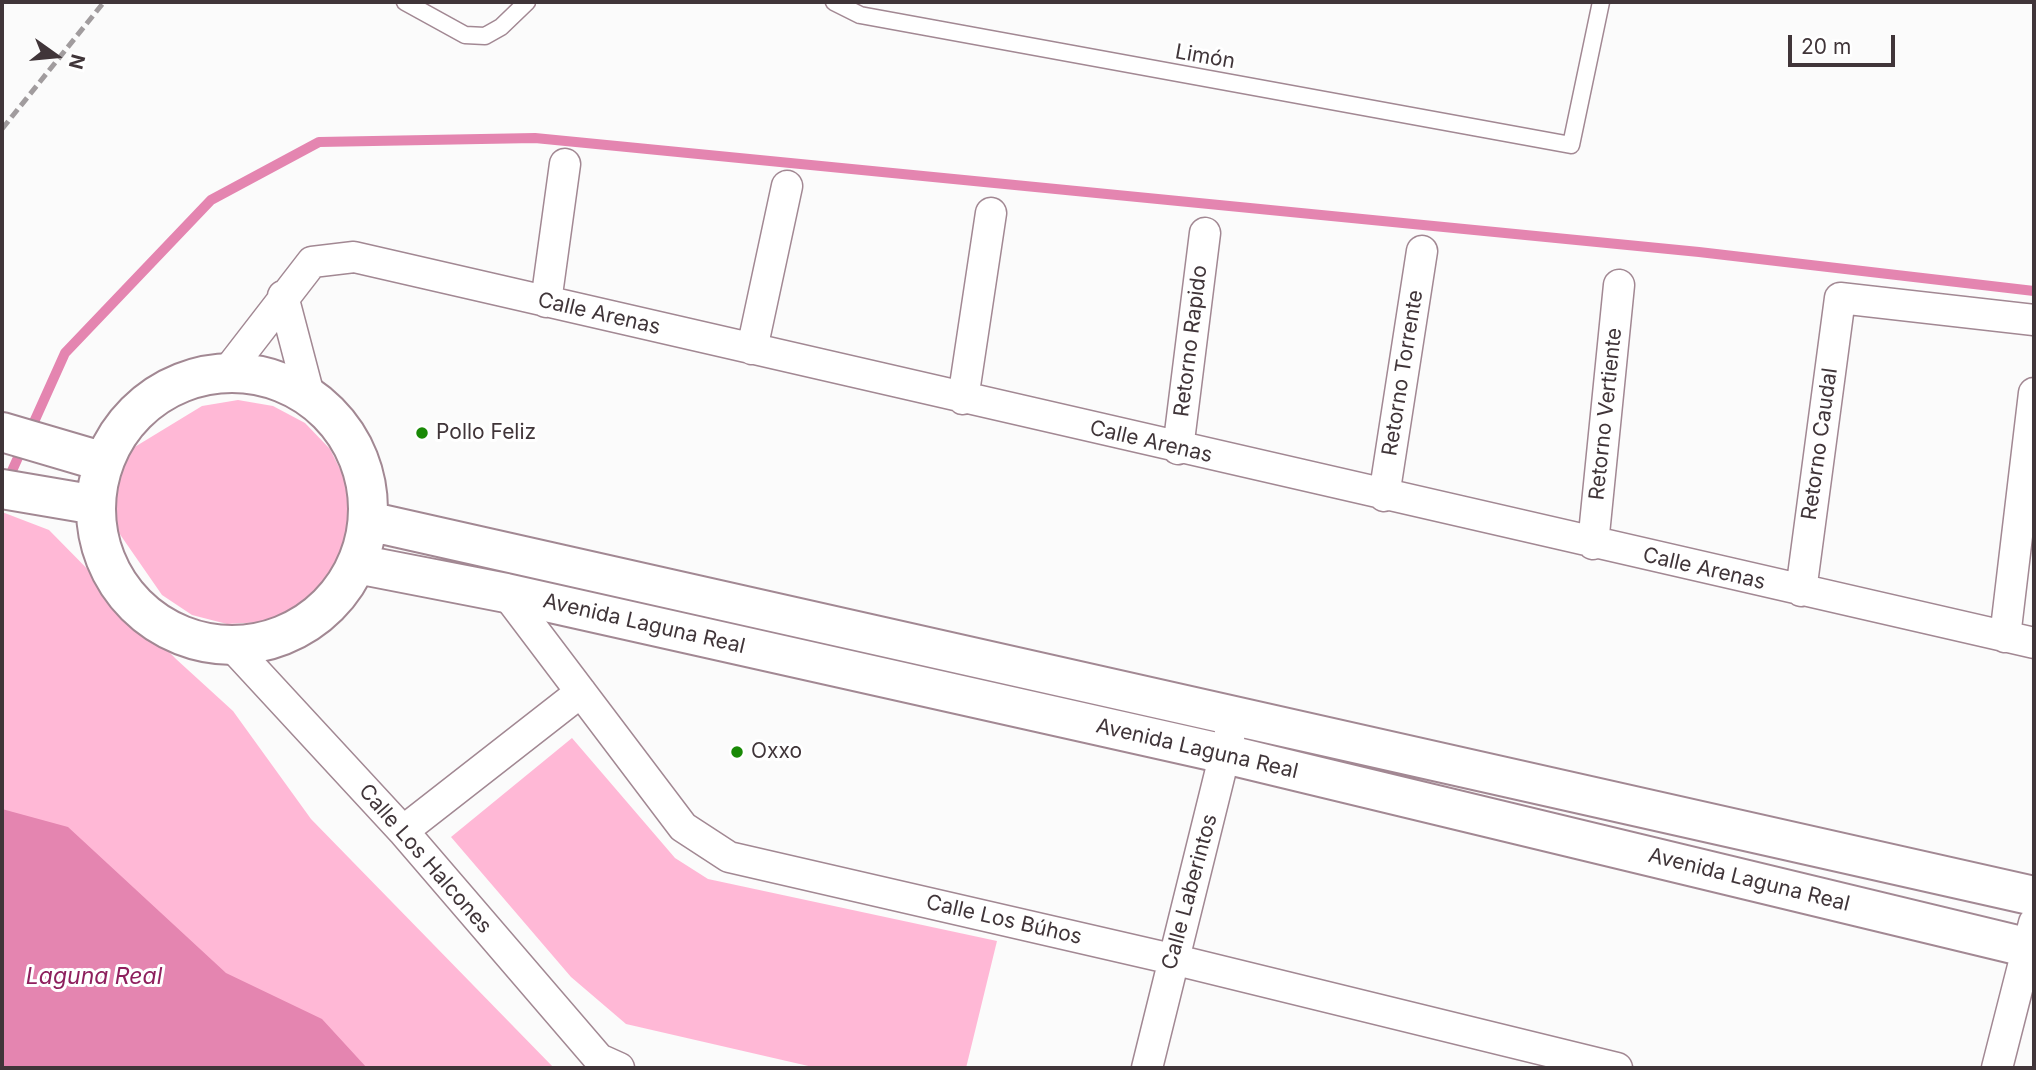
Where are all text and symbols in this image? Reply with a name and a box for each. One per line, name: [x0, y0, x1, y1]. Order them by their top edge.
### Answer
north arrow: [21, 21, 91, 91]
scale bar: [1791, 21, 1898, 65]
text: 20 m: [1801, 34, 1851, 59]
street label: Limón: [1173, 39, 1237, 75]
text: N: [64, 52, 90, 72]
street label: Retorno Rapido: [1169, 264, 1213, 418]
street label: Calle Arenas: [535, 288, 663, 340]
street label: Retorno Torrente: [1377, 288, 1429, 458]
street label: Retorno Vertiente: [1584, 327, 1628, 501]
street label: Retorno Caudal: [1797, 366, 1843, 522]
street label: Calle Arenas: [1087, 416, 1215, 468]
place label: Pollo Feliz: [436, 420, 536, 446]
marker: Pollo Feliz: [414, 425, 430, 441]
street label: Calle Arenas: [1640, 543, 1768, 595]
street label: Avenida Laguna Real: [541, 589, 747, 659]
street label: Avenida Laguna Real: [1094, 714, 1300, 784]
place label: Oxxo: [751, 739, 802, 765]
marker: Oxxo: [729, 744, 745, 760]
street label: Calle Los Halcones: [353, 779, 497, 939]
street label: Calle Laberintos: [1157, 811, 1223, 973]
street label: Avenida Laguna Real: [1646, 843, 1852, 917]
street label: Calle Los Búhos: [924, 890, 1084, 950]
water label: Laguna Real: [26, 963, 162, 991]

